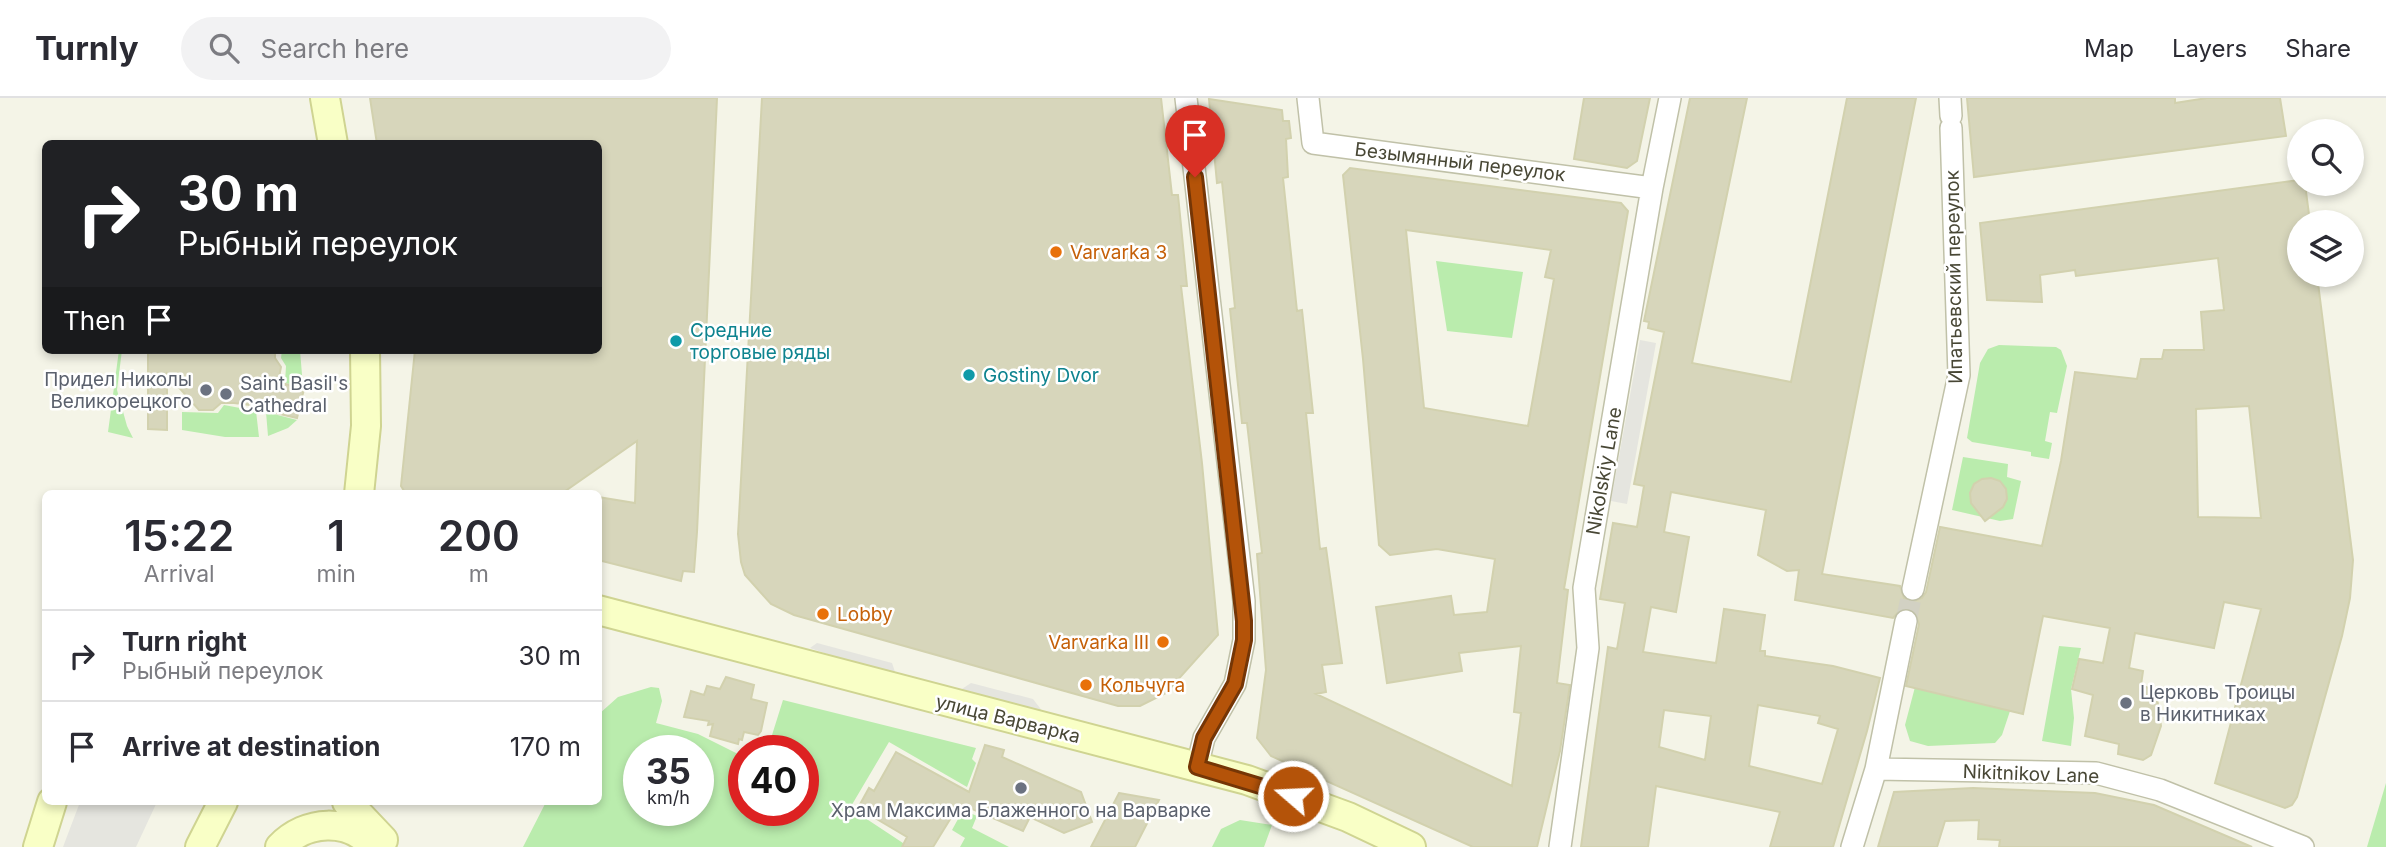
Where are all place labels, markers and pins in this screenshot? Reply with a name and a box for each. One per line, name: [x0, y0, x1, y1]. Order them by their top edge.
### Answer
pin: [1165, 105, 1225, 177]
place label: Varvarka 3: [1070, 241, 1167, 264]
marker: Varvarka 3: [1048, 244, 1064, 260]
place label: Средние торговые ряды: [690, 319, 830, 364]
marker: Средние торговые ряды: [668, 333, 684, 349]
place label: Gostiny Dvor: [983, 364, 1099, 387]
marker: Gostiny Dvor: [961, 367, 977, 383]
place label: Придел Николы Великорецкого: [44, 368, 192, 413]
place label: Saint Basil's Cathedral: [240, 372, 348, 417]
marker: Придел Николы Великорецкого: [198, 382, 214, 398]
marker: Saint Basil's Cathedral: [218, 386, 234, 402]
place label: Lobby: [837, 603, 893, 626]
marker: Lobby: [815, 606, 831, 622]
place label: Varvarka III: [1048, 631, 1149, 654]
marker: Varvarka III: [1155, 634, 1171, 650]
place label: Кольчуга: [1100, 674, 1185, 697]
marker: Кольчуга: [1078, 677, 1094, 693]
place label: Церковь Троицы в Никитниках: [2140, 681, 2295, 726]
marker: Церковь Троицы в Никитниках: [2118, 695, 2134, 711]
marker: Храм Максима Блаженного на Варварке: [1013, 780, 1029, 796]
place label: Храм Максима Блаженного на Варварке: [831, 799, 1211, 822]

